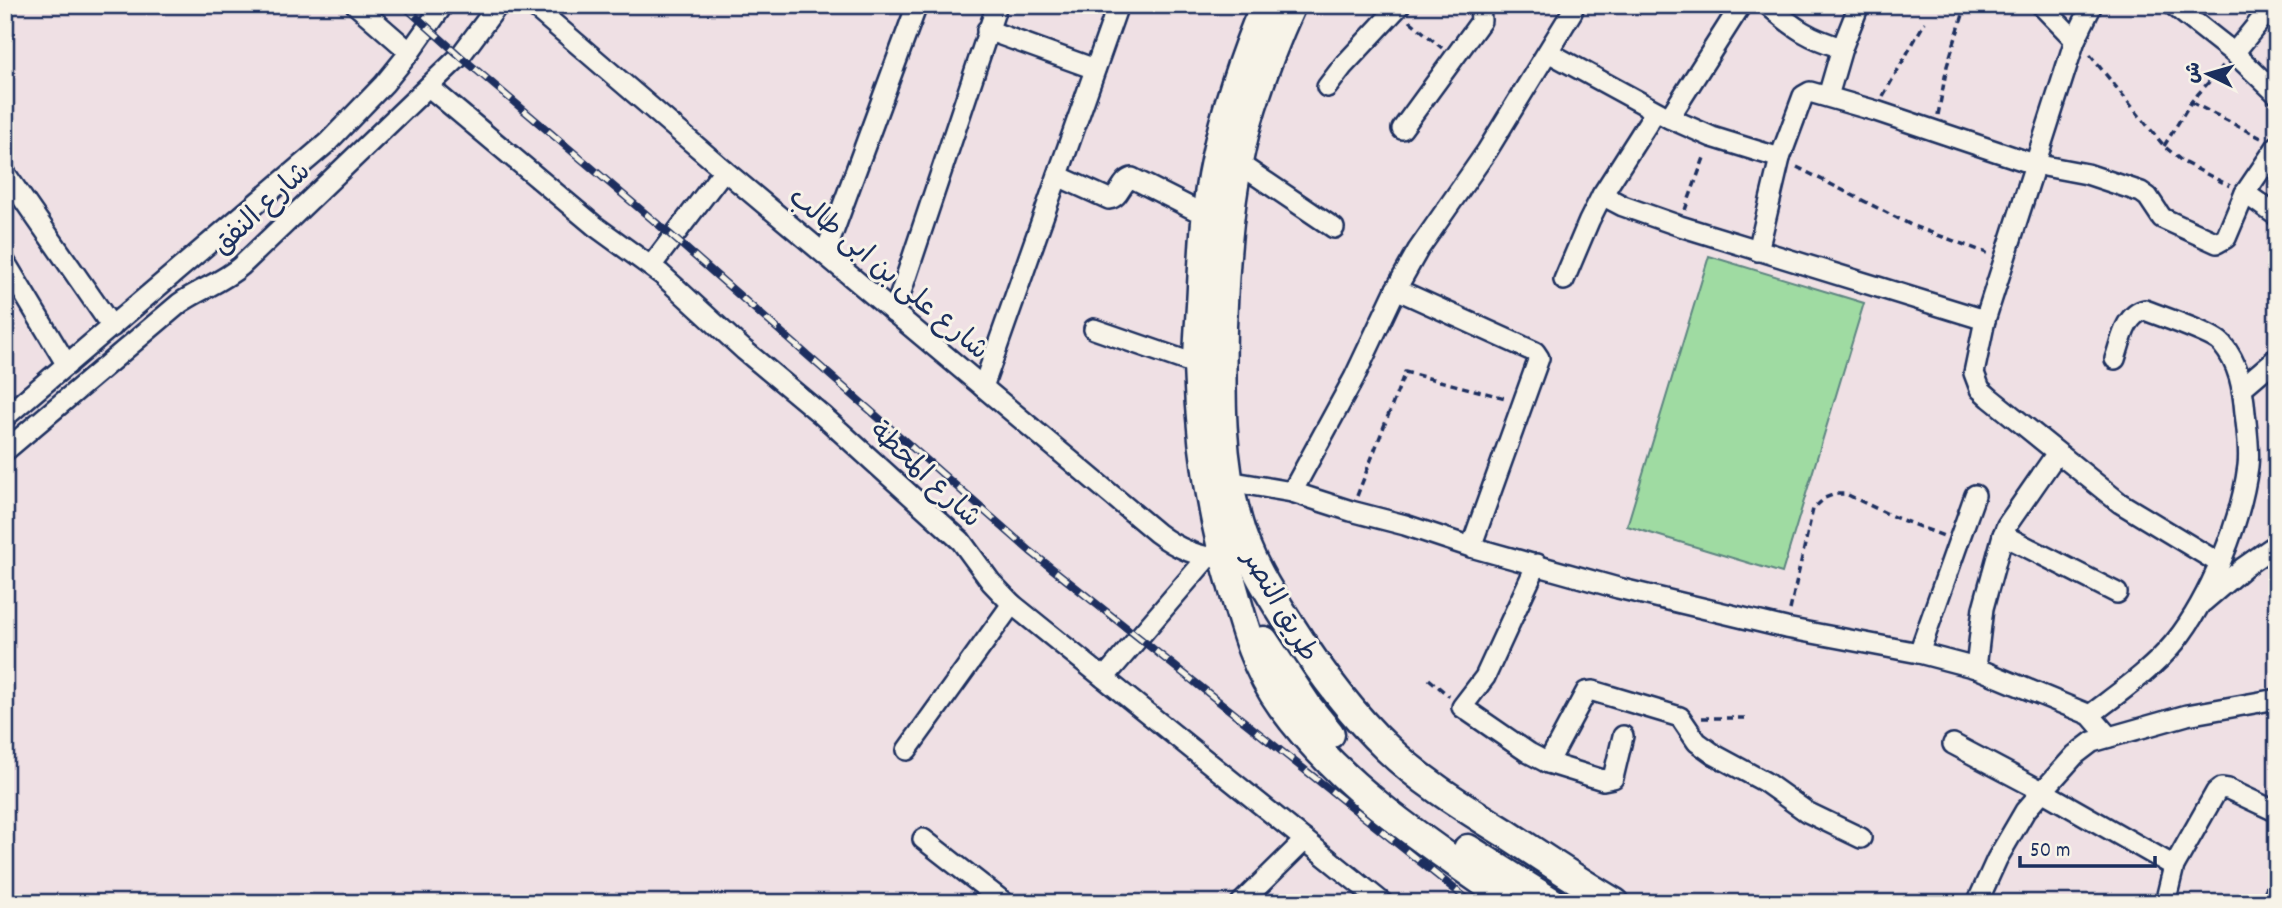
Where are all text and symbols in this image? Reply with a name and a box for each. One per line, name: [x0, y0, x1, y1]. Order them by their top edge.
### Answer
north arrow: [2174, 38, 2244, 108]
text: ش: [2180, 61, 2209, 84]
street label: شارع النفق: [205, 155, 322, 267]
street label: شارع على بن ابى طالب: [778, 180, 996, 372]
street label: شارع المحطة: [859, 414, 989, 539]
street label: طريق النصر: [1228, 542, 1326, 671]
scale bar: [2020, 824, 2154, 868]
text: 50 m: [2030, 837, 2070, 867]

